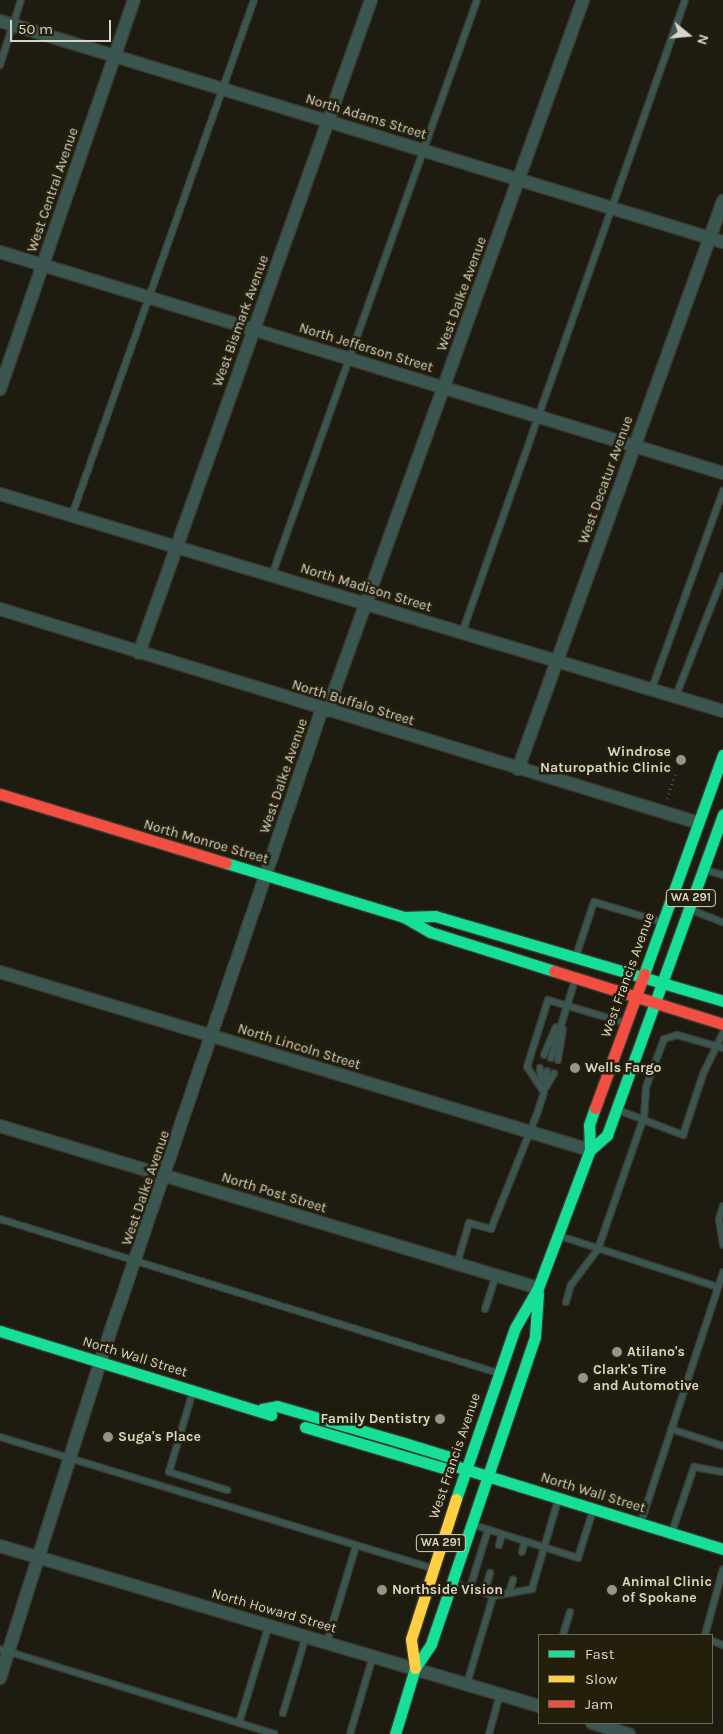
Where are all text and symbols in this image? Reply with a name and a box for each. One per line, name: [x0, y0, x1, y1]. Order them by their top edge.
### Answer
scale bar: [12, 10, 114, 42]
north arrow: [663, 10, 713, 60]
text: 50 m: [18, 20, 53, 38]
text: N: [693, 32, 712, 47]
street label: North Adams Street: [303, 91, 429, 143]
street label: West Central Avenue: [24, 125, 82, 255]
street label: West Dalke Avenue: [433, 234, 491, 354]
street label: West Bismark Avenue: [209, 253, 273, 389]
street label: North Jefferson Street: [297, 320, 435, 376]
street label: West Decatur Avenue: [575, 414, 637, 546]
street label: North Madison Street: [298, 560, 434, 616]
street label: North Buffalo Street: [290, 676, 416, 730]
street label: West Dalke Avenue: [256, 716, 312, 836]
place label: Windrose Naturopathic Clinic: [540, 744, 671, 776]
marker: Windrose Naturopathic Clinic: [675, 754, 687, 766]
street label: North Monroe Street: [142, 816, 270, 868]
road number: WA 291: [665, 888, 717, 908]
street label: West Francis Avenue: [598, 910, 658, 1040]
street label: North Lincoln Street: [236, 1020, 362, 1074]
place label: Wells Fargo: [585, 1060, 662, 1076]
marker: Wells Fargo: [569, 1062, 581, 1074]
street label: West Dalke Avenue: [118, 1128, 174, 1248]
street label: North Post Street: [219, 1169, 329, 1217]
street label: North Wall Street: [81, 1333, 189, 1381]
place label: Atilano's: [627, 1344, 685, 1360]
marker: Atilano's: [611, 1346, 623, 1358]
place label: Clark's Tire and Automotive: [593, 1362, 699, 1394]
marker: Clark's Tire and Automotive: [577, 1372, 589, 1384]
street label: West Francis Avenue: [426, 1391, 484, 1521]
place label: Family Dentistry: [320, 1411, 430, 1427]
marker: Family Dentistry: [434, 1413, 446, 1425]
place label: Suga's Place: [118, 1429, 201, 1445]
marker: Suga's Place: [102, 1431, 114, 1443]
street label: North Wall Street: [539, 1469, 647, 1517]
road number: WA 291: [415, 1534, 467, 1552]
place label: Animal Clinic of Spokane: [622, 1574, 712, 1606]
place label: Northside Vision: [392, 1582, 503, 1598]
marker: Northside Vision: [376, 1584, 388, 1596]
marker: Animal Clinic of Spokane: [606, 1584, 618, 1596]
street label: North Howard Street: [210, 1585, 338, 1637]
legend: [538, 1634, 713, 1724]
text: Fast: [585, 1645, 614, 1663]
text: Slow: [585, 1670, 617, 1688]
text: Jam: [585, 1695, 613, 1713]

